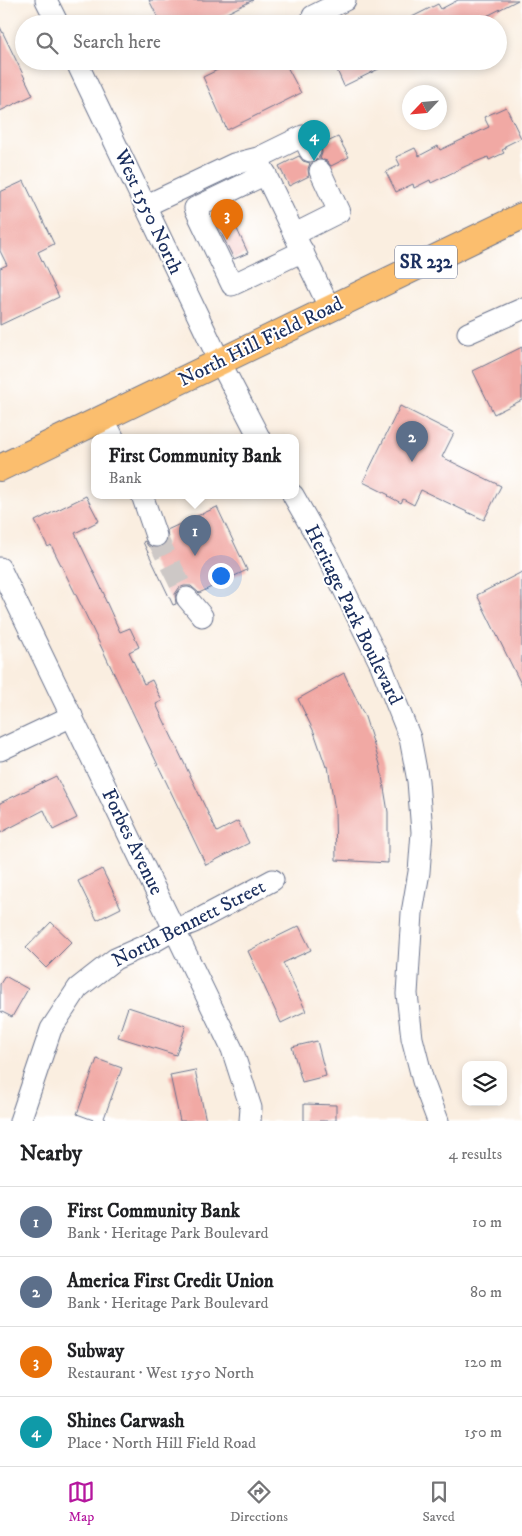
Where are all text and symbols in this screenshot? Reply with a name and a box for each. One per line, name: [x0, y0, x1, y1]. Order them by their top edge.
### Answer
search box: [15, 15, 507, 70]
icon: search: [33, 29, 61, 57]
text: Search here: [73, 31, 161, 54]
north arrow: [402, 85, 447, 130]
pin: 4: [298, 120, 330, 161]
street label: West 1550 North: [108, 145, 188, 279]
pin: 3: [211, 199, 243, 240]
road number: SR 232: [395, 246, 457, 278]
street label: North Hill Field Road: [175, 291, 347, 393]
pin: 2: [396, 421, 428, 462]
popup: [91, 434, 299, 499]
text: First Community Bank: [109, 445, 282, 468]
text: Bank: [109, 468, 142, 488]
pin: 1: [179, 515, 211, 556]
street label: Heritage Park Boulevard: [299, 521, 407, 709]
your location: [208, 563, 234, 589]
street label: Forbes Avenue: [96, 785, 168, 899]
street label: North Bennett Street: [108, 875, 270, 973]
map controls: [462, 1061, 507, 1106]
button: layers: [462, 1061, 507, 1106]
text: Nearby: [20, 1141, 82, 1167]
text: 4 results: [449, 1144, 502, 1164]
text: First Community Bank: [67, 1200, 240, 1223]
text: 1: [33, 1212, 39, 1232]
text: 10 m: [472, 1212, 502, 1232]
text: Bank · Heritage Park Boulevard: [67, 1223, 269, 1243]
text: America First Credit Union: [67, 1270, 274, 1293]
text: 2: [32, 1282, 40, 1302]
text: 80 m: [470, 1282, 502, 1302]
text: Bank · Heritage Park Boulevard: [67, 1293, 269, 1313]
text: Subway: [67, 1340, 124, 1363]
text: 3: [33, 1352, 39, 1372]
text: 120 m: [464, 1352, 502, 1372]
text: Restaurant · West 1550 North: [67, 1363, 254, 1383]
text: Shines Carwash: [67, 1410, 184, 1433]
text: 4: [31, 1422, 41, 1442]
text: 150 m: [464, 1422, 502, 1442]
text: Place · North Hill Field Road: [67, 1433, 256, 1453]
tab: Map: [67, 1478, 95, 1526]
tab: Directions: [230, 1478, 288, 1526]
tab: Saved: [423, 1478, 455, 1526]

